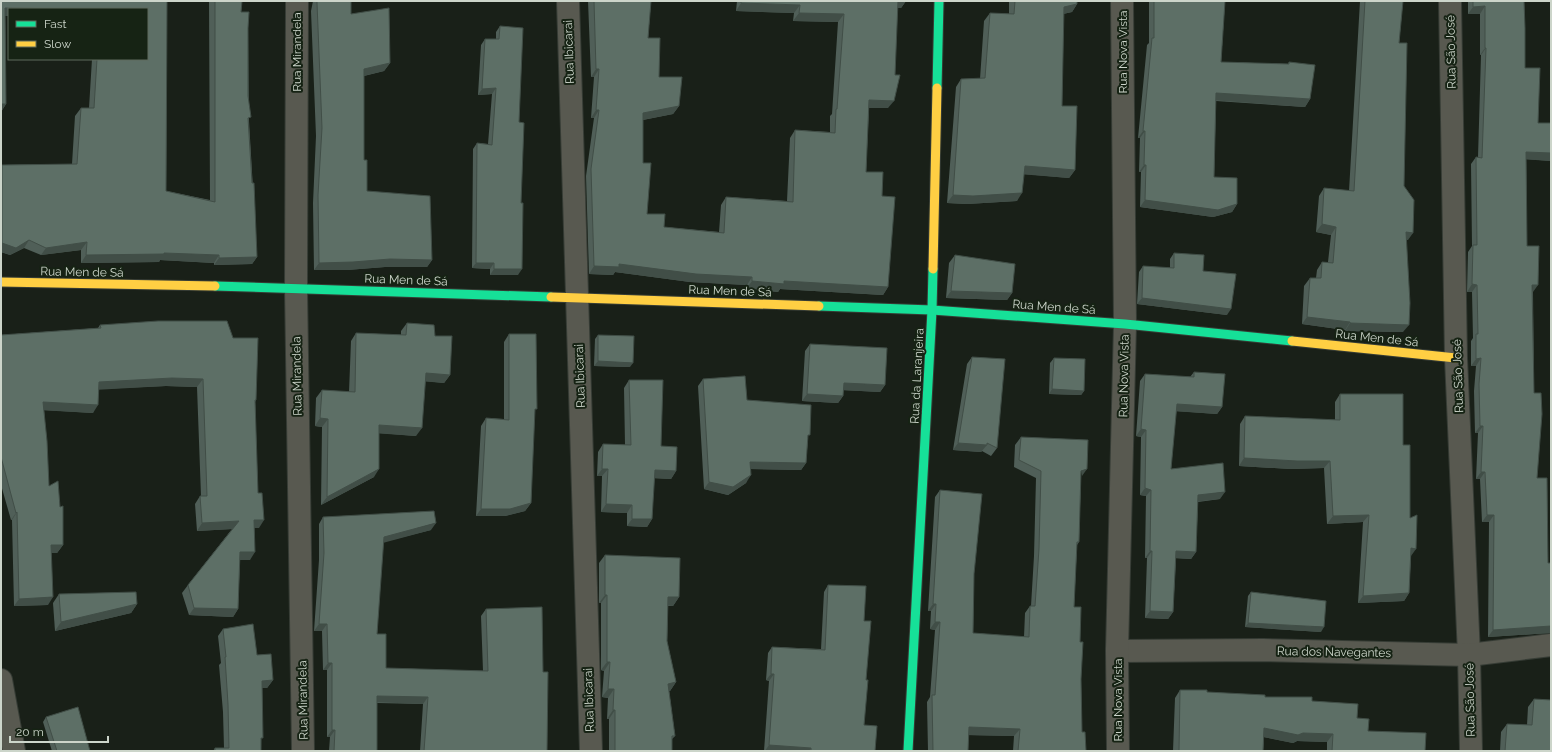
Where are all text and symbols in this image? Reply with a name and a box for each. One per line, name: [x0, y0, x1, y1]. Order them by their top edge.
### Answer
legend: [8, 8, 148, 60]
street label: Rua Nova Vista: [1116, 10, 1130, 94]
street label: Rua Mirandela: [290, 12, 304, 92]
street label: Rua São José: [1443, 15, 1459, 89]
text: Fast: [44, 17, 67, 31]
street label: Rua Ibicarai: [561, 20, 577, 84]
text: Slow: [44, 37, 71, 51]
street label: Rua Men de Sá: [40, 264, 124, 280]
street label: Rua Men de Sá: [364, 272, 448, 288]
street label: Rua Men de Sá: [688, 283, 772, 299]
street label: Rua Men de Sá: [1012, 297, 1096, 317]
street label: Rua Men de Sá: [1335, 327, 1419, 349]
street label: Rua da Laranjeira: [908, 328, 926, 424]
street label: Rua Nova Vista: [1116, 334, 1132, 418]
street label: Rua Mirandela: [289, 336, 305, 416]
street label: Rua São José: [1450, 339, 1466, 413]
street label: Rua Ibicarai: [572, 344, 588, 408]
street label: Rua dos Navegantes: [1277, 644, 1391, 660]
street label: Rua Nova Vista: [1111, 658, 1125, 742]
street label: Rua Mirandela: [295, 660, 311, 740]
street label: Rua São José: [1462, 663, 1478, 737]
street label: Rua Ibicarai: [581, 668, 597, 732]
scale bar: [10, 718, 108, 744]
text: 20 m: [16, 725, 44, 739]

